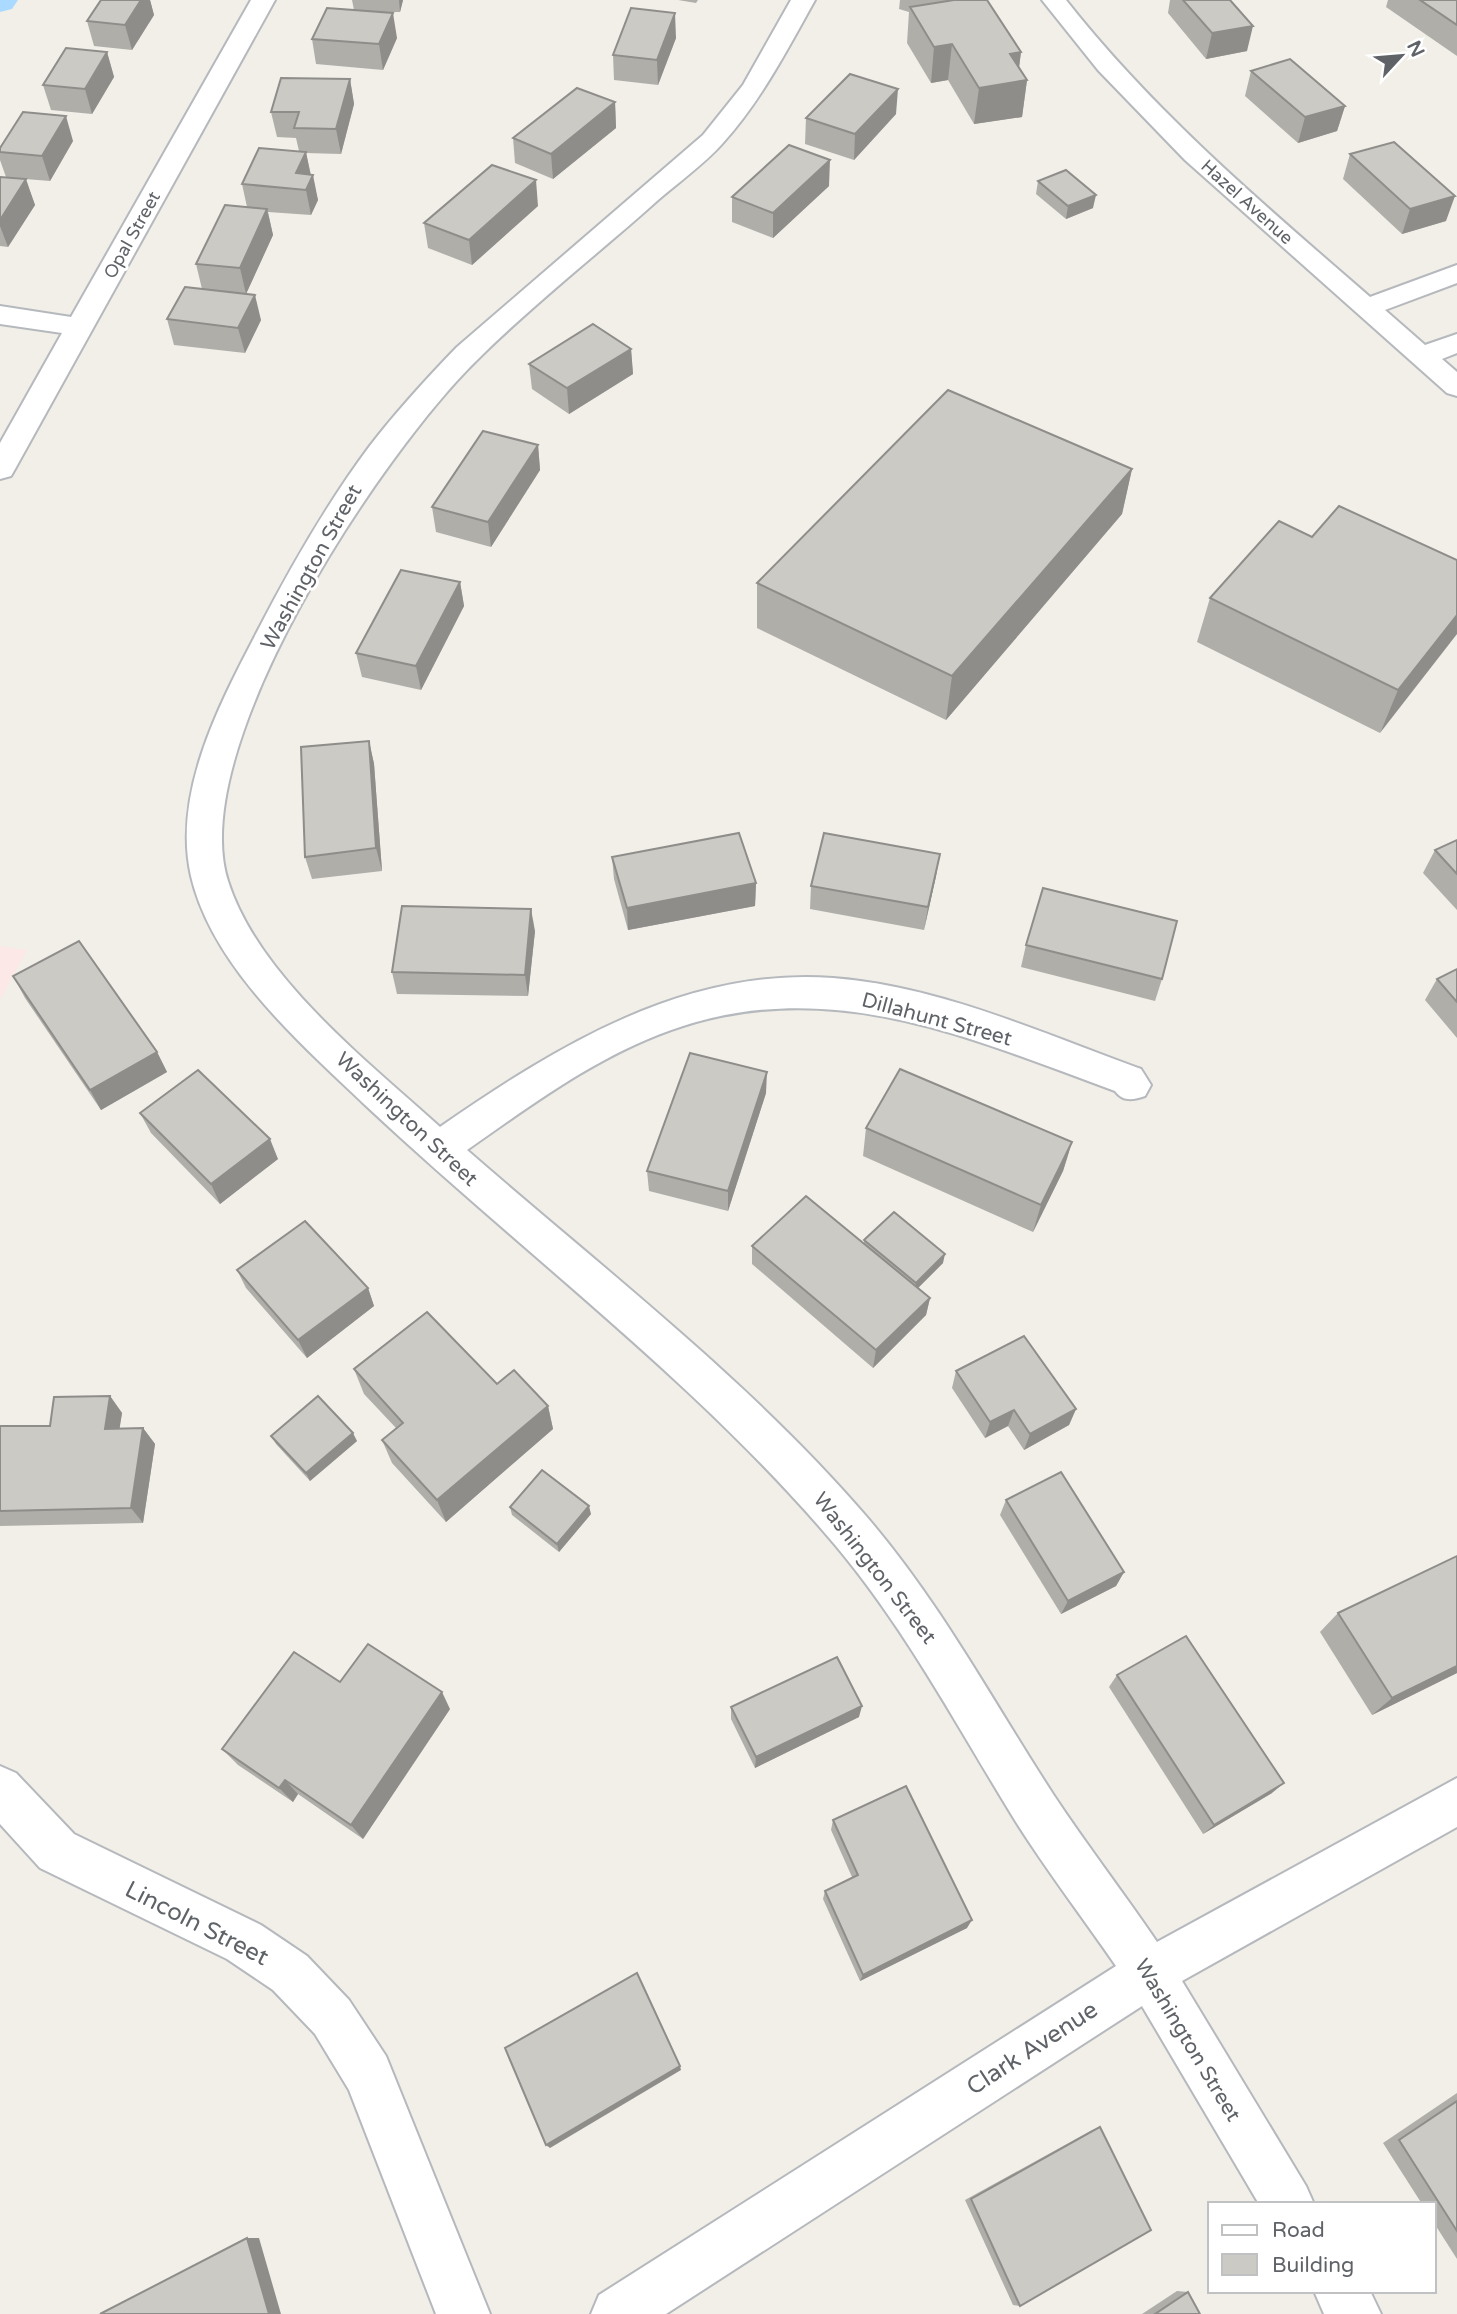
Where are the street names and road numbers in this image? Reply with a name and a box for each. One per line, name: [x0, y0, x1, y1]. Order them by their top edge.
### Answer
street label: Hazel Avenue: [1196, 155, 1298, 249]
street label: Opal Street: [99, 187, 165, 283]
street label: Washington Street: [256, 480, 367, 654]
street label: Dillahunt Street: [859, 987, 1015, 1052]
street label: Washington Street: [330, 1047, 483, 1192]
street label: Washington Street: [808, 1488, 941, 1649]
street label: Lincoln Street: [120, 1875, 273, 1972]
street label: Washington Street: [1129, 1954, 1246, 2126]
street label: Clark Avenue: [961, 1995, 1103, 2102]

